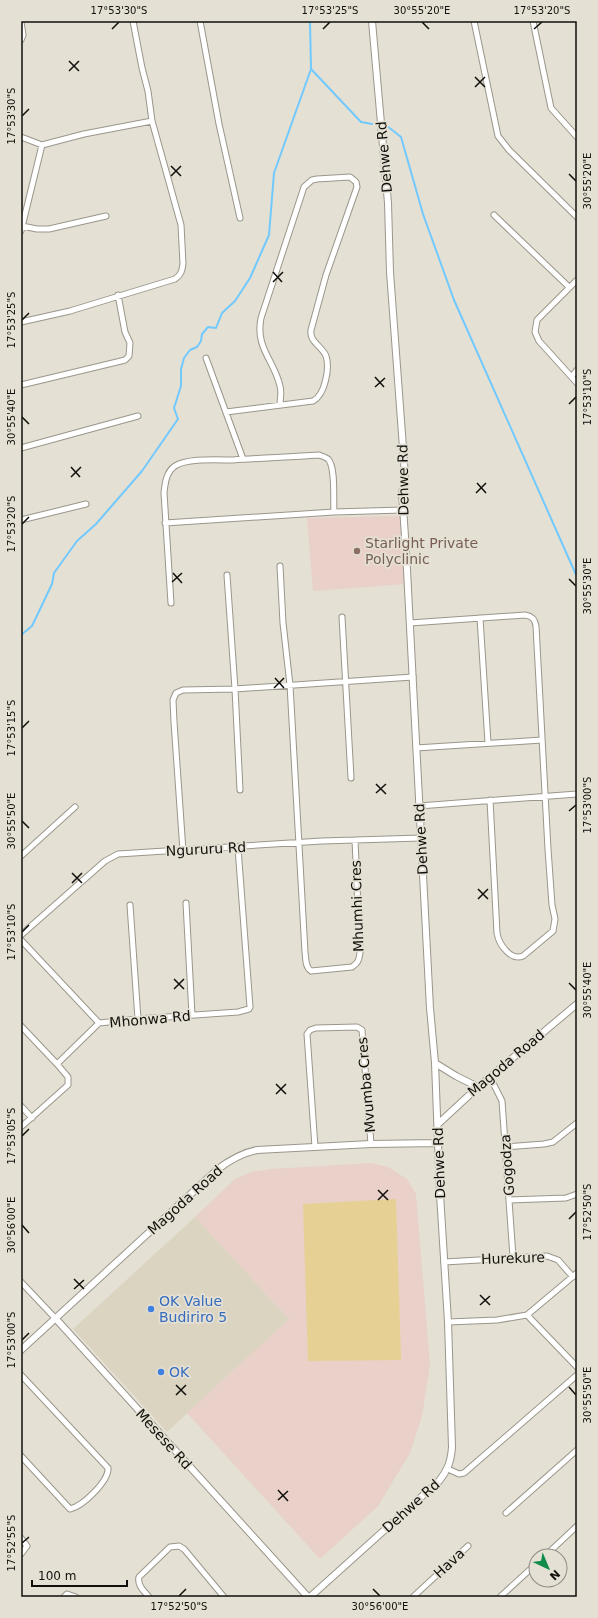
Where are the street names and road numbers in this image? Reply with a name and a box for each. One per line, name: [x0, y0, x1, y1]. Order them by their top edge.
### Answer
street label: Dehwe Rd: [373, 121, 395, 193]
street label: Dehwe Rd: [394, 444, 412, 516]
street label: Dehwe Rd: [411, 803, 431, 875]
street label: Ngururu Rd: [165, 839, 247, 859]
street label: Mhumhi Cres: [347, 860, 367, 952]
street label: Mhonwa Rd: [109, 1007, 191, 1031]
street label: Magoda Road: [464, 1026, 548, 1100]
street label: Mvumba Cres: [354, 1037, 378, 1133]
street label: Dehwe Rd: [430, 1127, 448, 1199]
street label: Gogodza: [497, 1134, 517, 1196]
street label: Magoda Road: [144, 1162, 226, 1238]
street label: Hurekure: [481, 1249, 545, 1267]
street label: Mesese Rd: [133, 1406, 195, 1472]
street label: Dehwe Rd: [379, 1476, 443, 1536]
street label: Hava: [430, 1545, 468, 1581]

